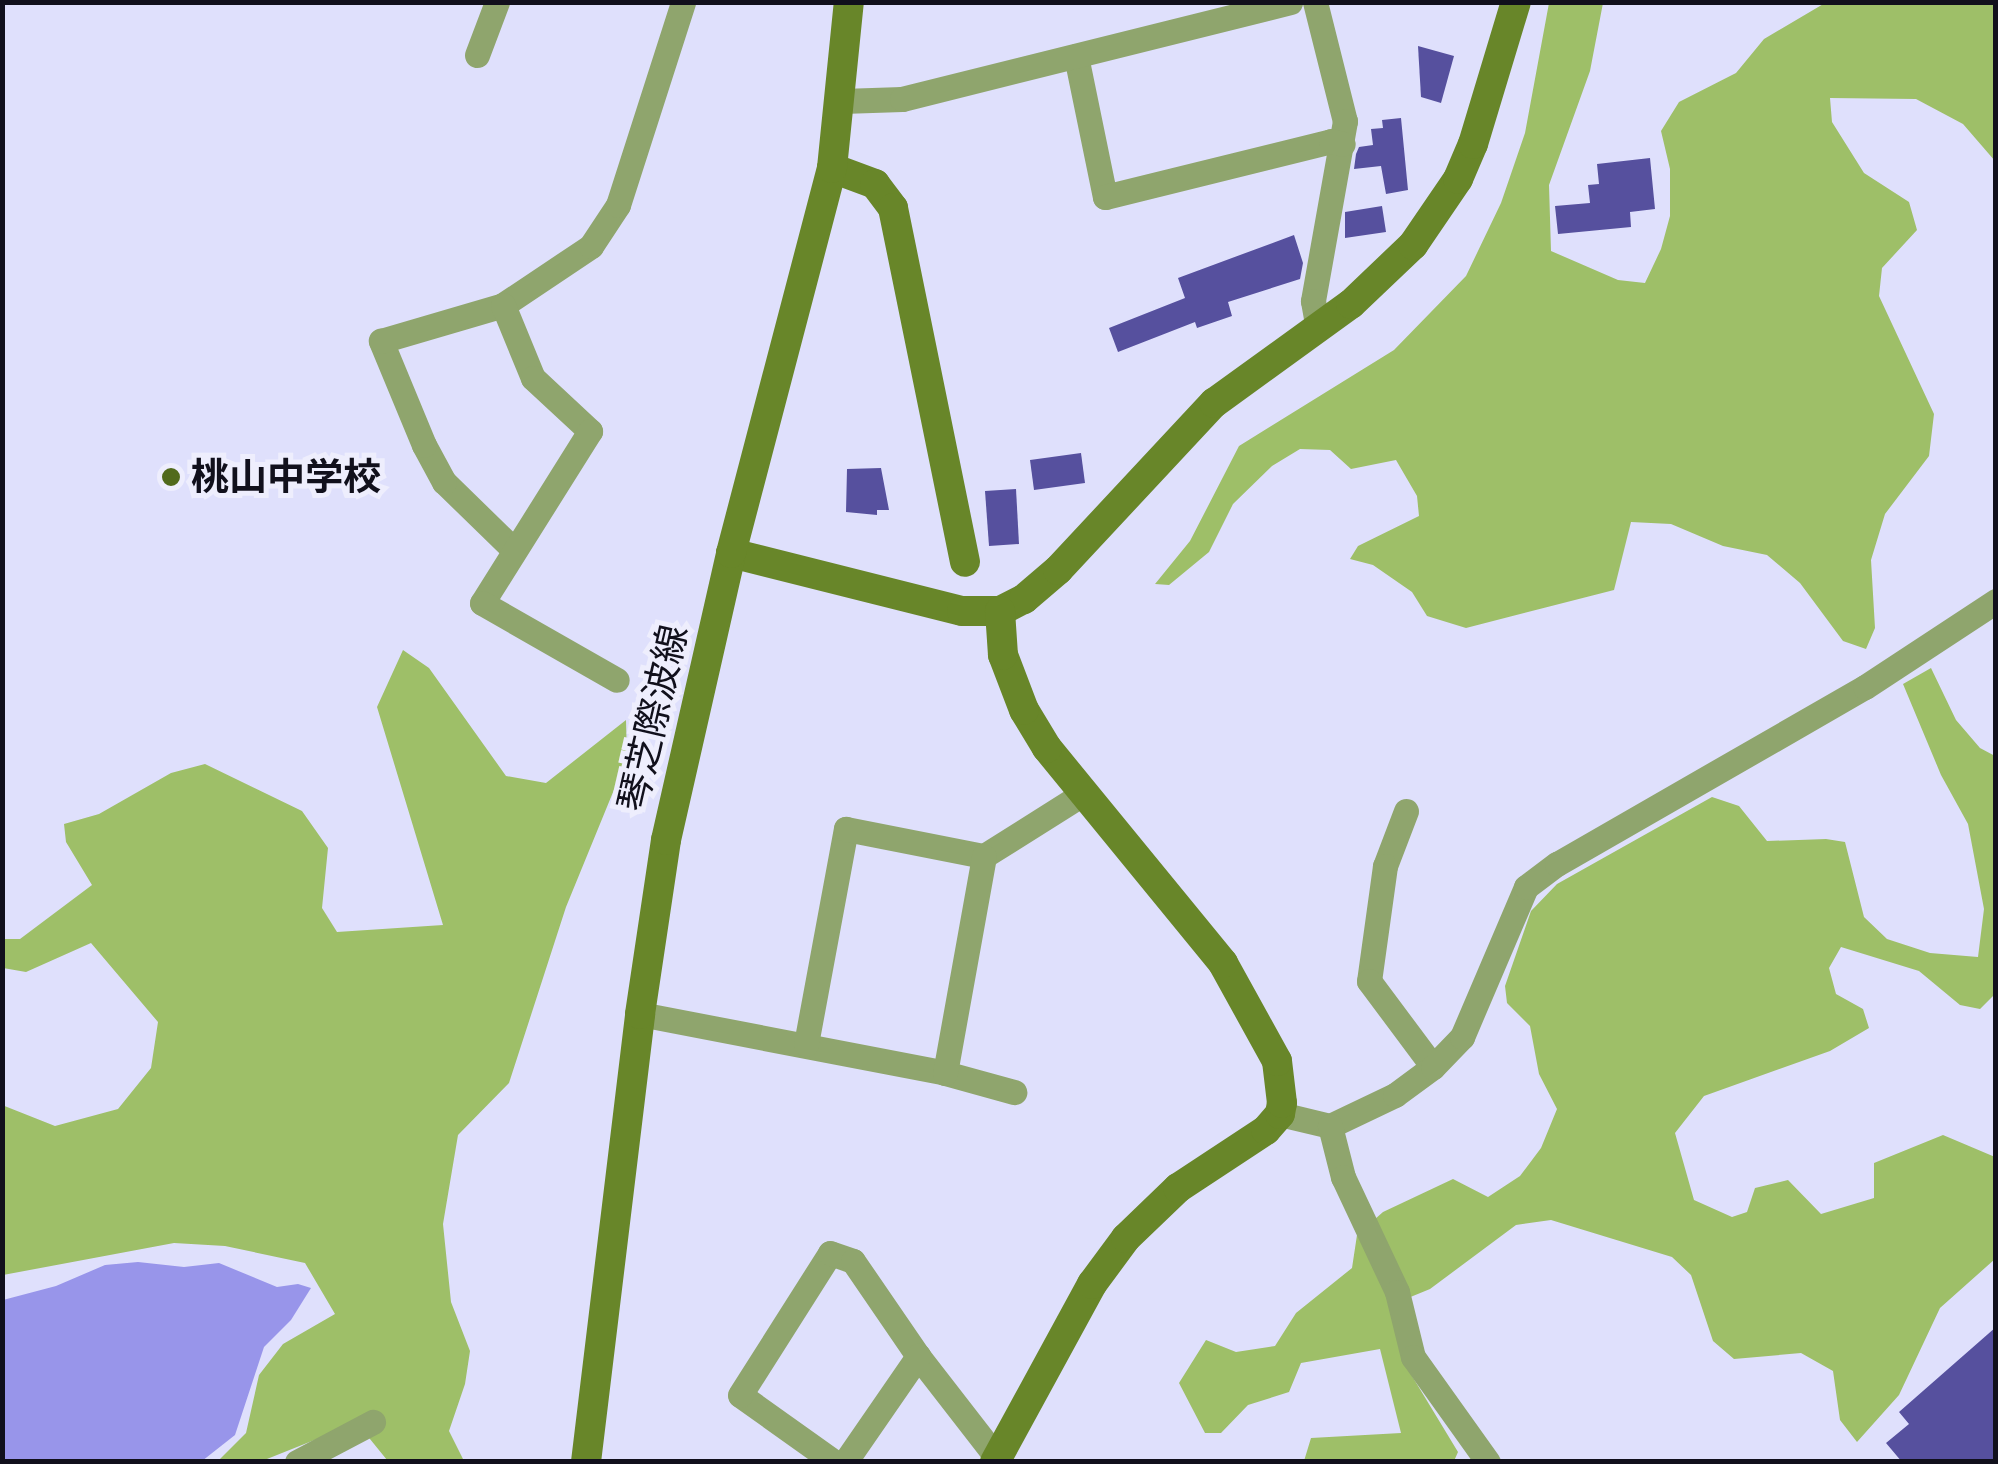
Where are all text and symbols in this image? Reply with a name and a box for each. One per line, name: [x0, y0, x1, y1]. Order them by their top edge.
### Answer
place label: 桃山中学校: [191, 454, 381, 500]
marker: 桃山中学校: [160, 466, 182, 488]
street label: 琴芝際波線: [609, 620, 697, 816]

